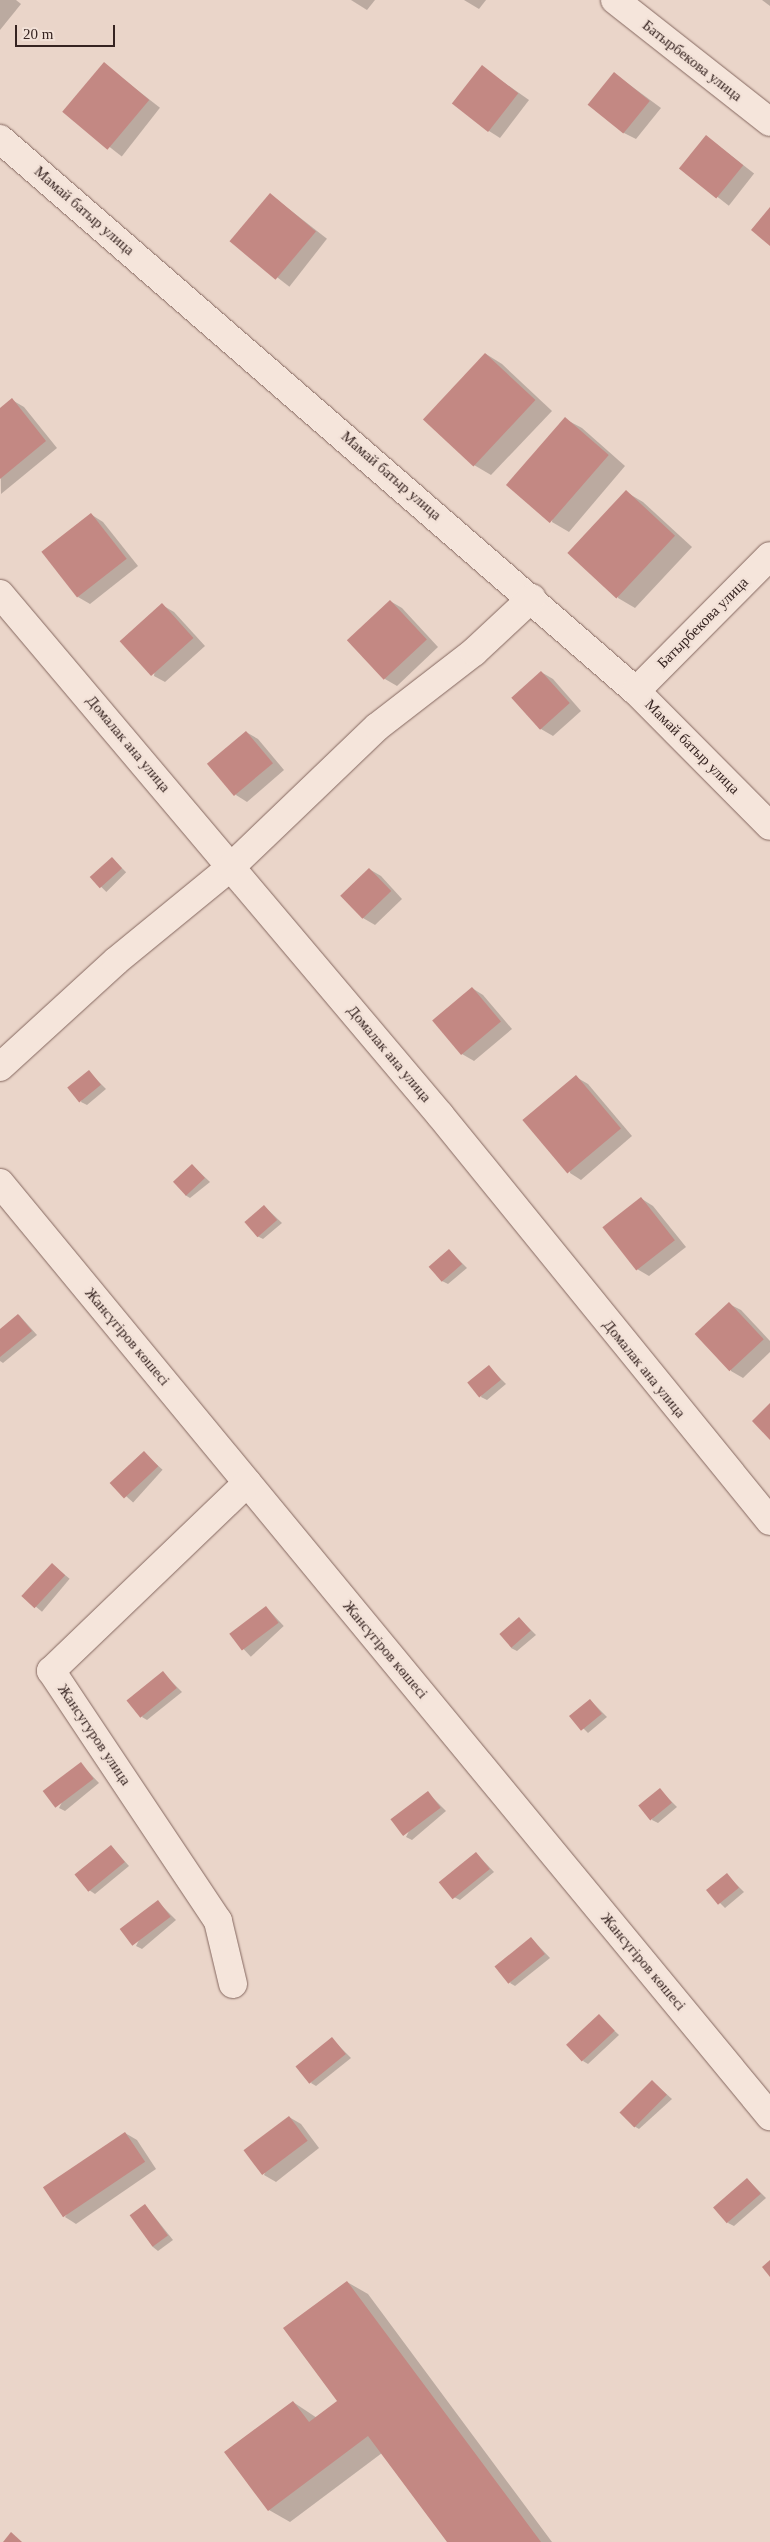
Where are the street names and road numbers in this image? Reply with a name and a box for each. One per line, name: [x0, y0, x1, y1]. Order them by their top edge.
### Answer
street label: Батырбекова улица: [639, 17, 745, 105]
street label: Мамай батыр улица: [30, 163, 138, 259]
street label: Мамай батыр улица: [337, 428, 445, 524]
street label: Батырбекова улица: [654, 574, 752, 672]
street label: Домалак ана улица: [82, 692, 174, 796]
street label: Мамай батыр улица: [641, 696, 743, 798]
street label: Домалак ана улица: [343, 1002, 435, 1106]
street label: Жансүгіров көшесі: [81, 1284, 173, 1390]
street label: Домалак ана улица: [599, 1316, 689, 1422]
street label: Жансүгіров көшесі: [339, 1597, 431, 1703]
street label: Жансугуров улица: [53, 1681, 135, 1789]
street label: Жансүгіров көшесі: [597, 1909, 689, 2015]

